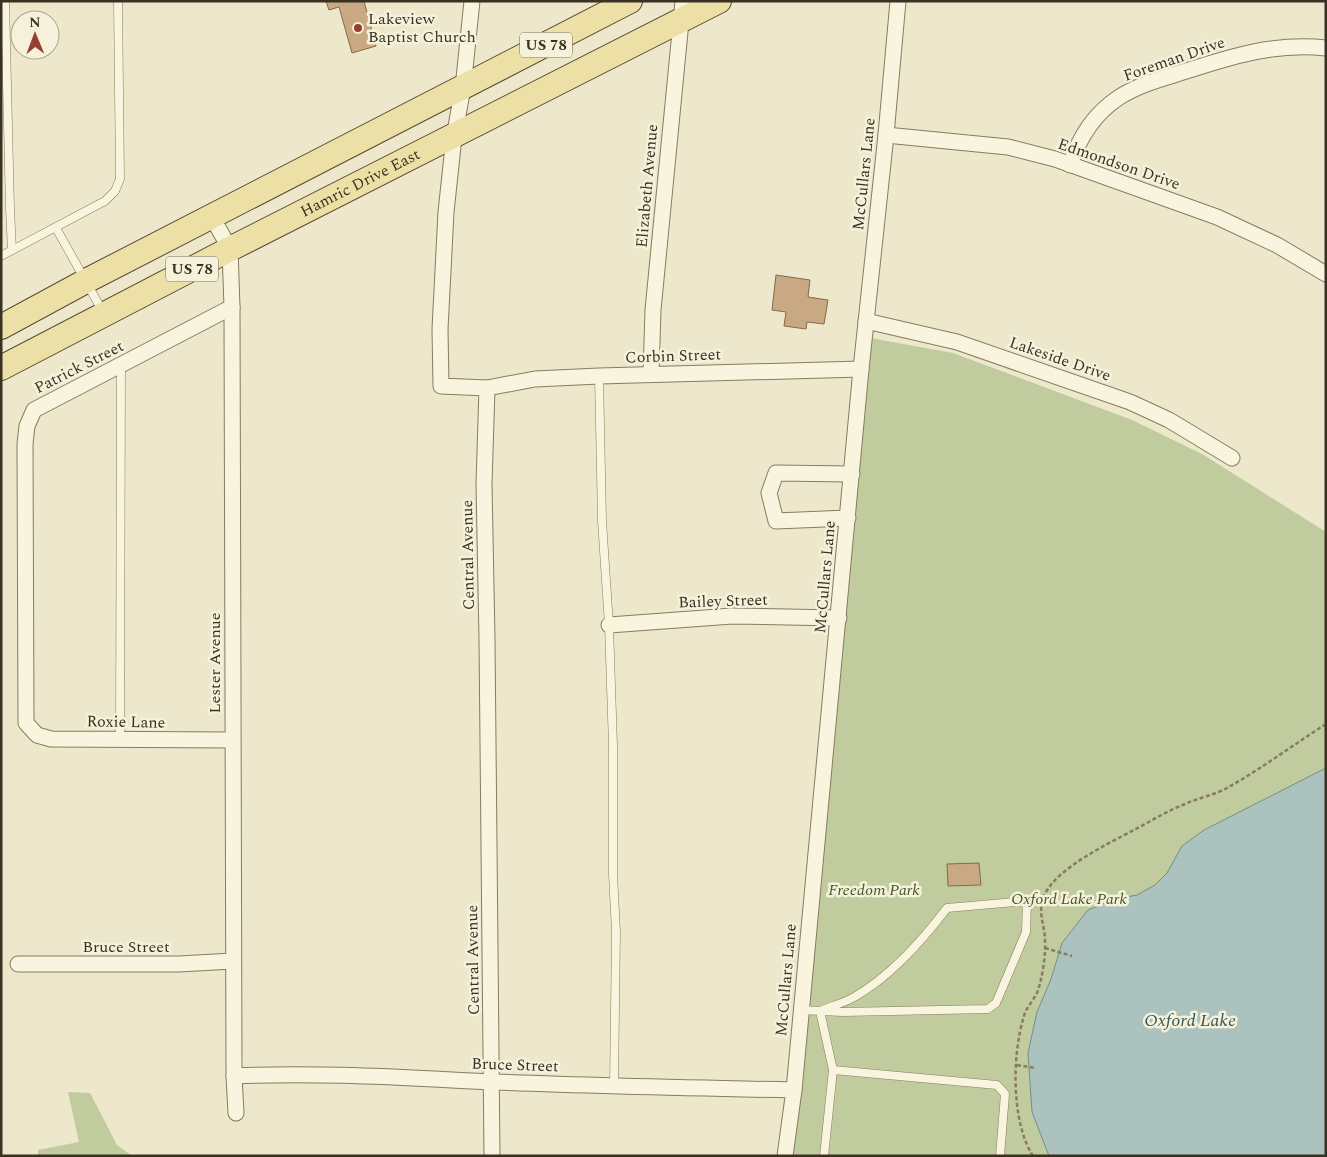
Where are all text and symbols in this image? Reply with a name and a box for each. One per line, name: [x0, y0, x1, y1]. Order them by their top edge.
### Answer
place label: Lakeview Baptist Church: [368, 7, 476, 49]
north arrow: [10, 10, 60, 60]
text: N: [29, 12, 41, 33]
marker: Lakeview Baptist Church: [352, 22, 364, 34]
street label: Foreman Drive: [1120, 30, 1228, 88]
road number: US 78: [520, 32, 572, 58]
street label: McCullars Lane: [846, 117, 882, 231]
street label: Elizabeth Avenue: [630, 123, 664, 249]
street label: Edmondson Drive: [1055, 132, 1183, 196]
street label: Hamric Drive East: [296, 142, 425, 223]
road number: US 78: [166, 256, 218, 282]
street label: Lakeside Drive: [1006, 330, 1114, 388]
street label: Patrick Street: [30, 334, 128, 400]
street label: Corbin Street: [625, 342, 722, 370]
street label: Central Avenue: [455, 500, 481, 610]
street label: McCullars Lane: [808, 520, 842, 634]
street label: Bailey Street: [678, 587, 768, 615]
street label: Lester Avenue: [203, 612, 227, 714]
street label: Roxie Lane: [86, 709, 166, 735]
park label: Freedom Park: [828, 878, 920, 902]
park label: Oxford Lake Park: [1011, 887, 1127, 911]
street label: Central Avenue: [460, 905, 486, 1015]
street label: McCullars Lane: [769, 923, 803, 1037]
street label: Bruce Street: [82, 935, 170, 959]
water label: Oxford Lake: [1144, 1007, 1236, 1034]
street label: Bruce Street: [471, 1051, 559, 1079]

